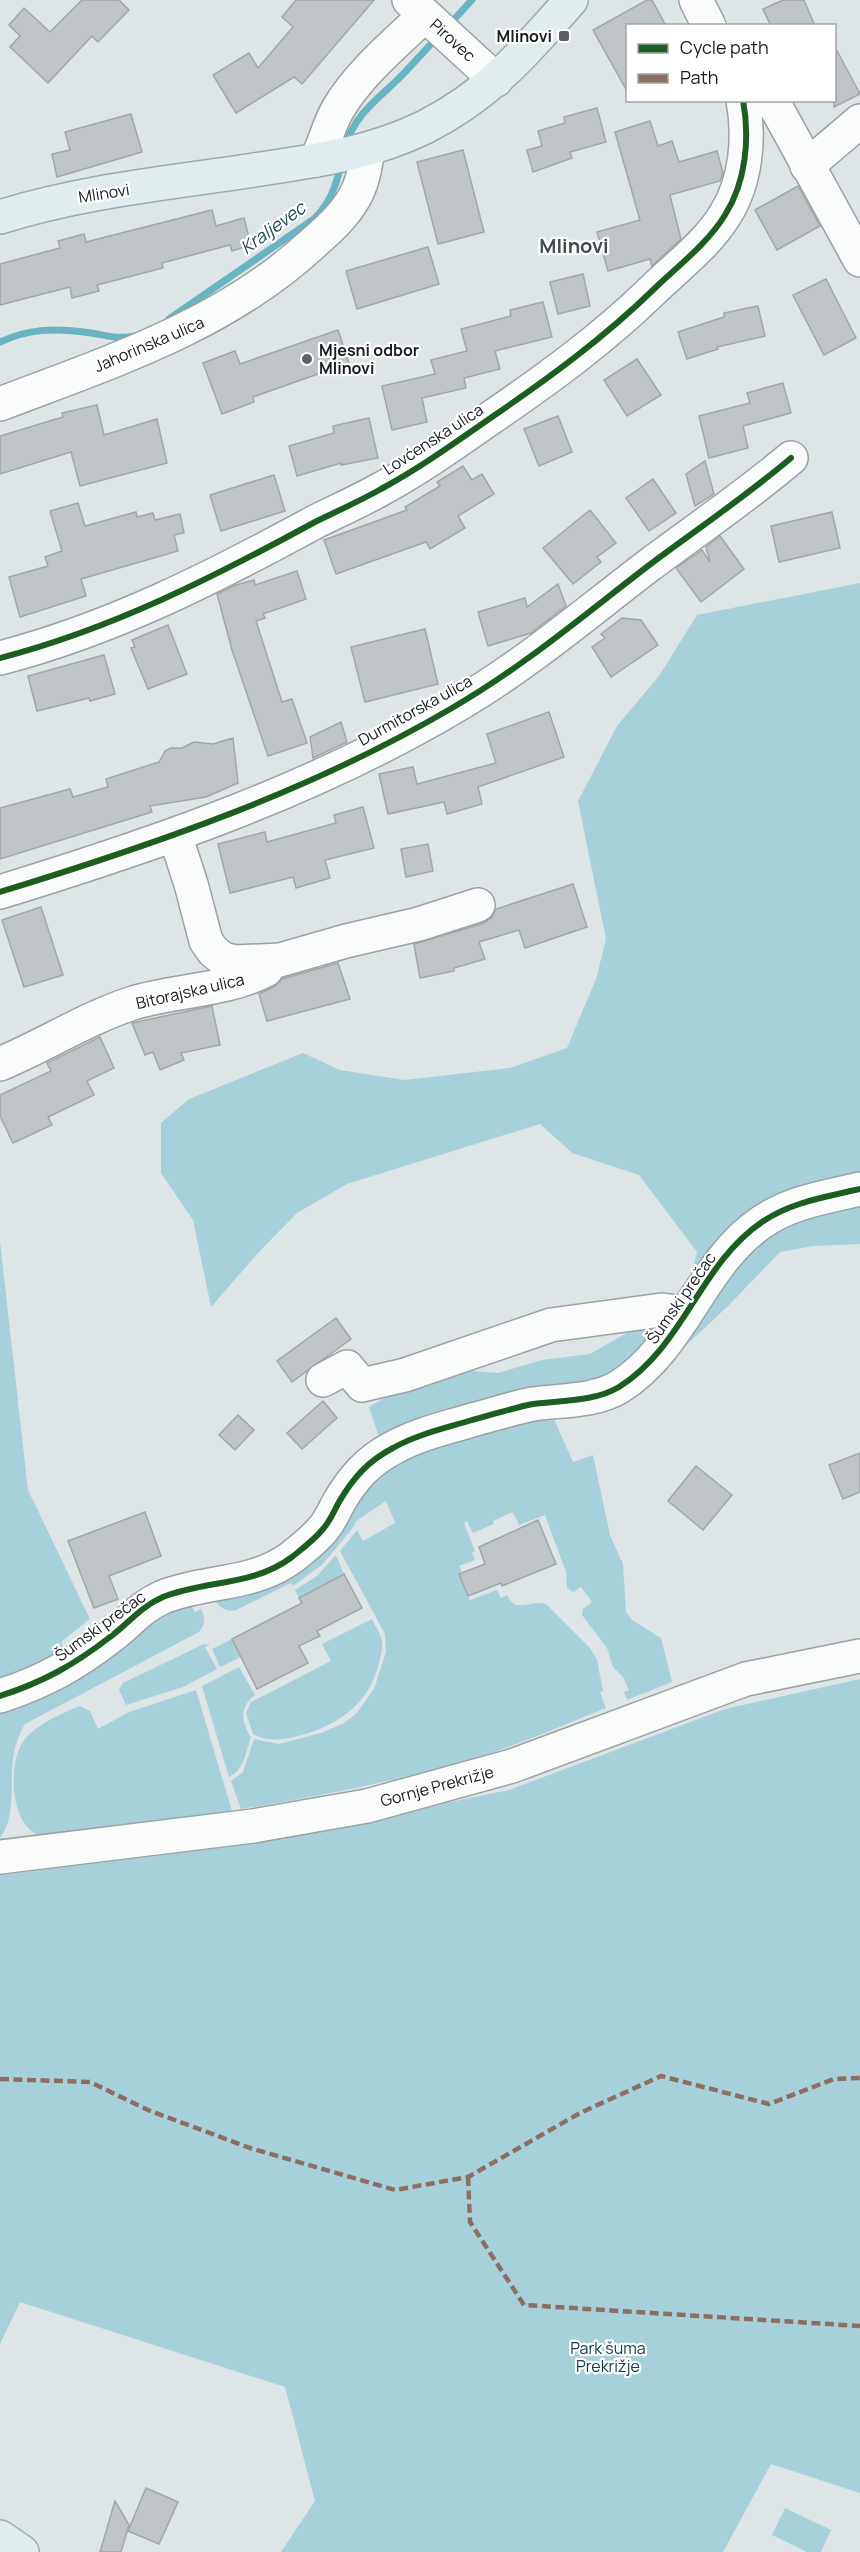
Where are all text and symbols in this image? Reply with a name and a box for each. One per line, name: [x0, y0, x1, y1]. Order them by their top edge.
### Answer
street label: Pirovec: [426, 14, 481, 66]
legend: [626, 24, 836, 102]
place label: Mlinovi: [497, 25, 552, 47]
marker: Mlinovi: [557, 29, 571, 43]
text: Cycle path: [680, 35, 769, 59]
text: Path: [680, 65, 718, 89]
street label: Mlinovi: [77, 178, 131, 208]
water label: Kraljevec: [235, 194, 311, 259]
district label: Mlinovi: [539, 232, 609, 259]
street label: Jahorinska ulica: [91, 311, 207, 377]
place label: Mjesni odbor Mlinovi: [319, 339, 419, 379]
marker: Mjesni odbor Mlinovi: [300, 352, 314, 366]
street label: Lovćenska ulica: [379, 398, 487, 480]
street label: Durmitorska ulica: [354, 669, 476, 751]
street label: Bitorajska ulica: [134, 968, 246, 1014]
street label: Šumski prečac: [641, 1248, 721, 1348]
street label: Šumski prečac: [50, 1586, 150, 1666]
street label: Gornje Prekrižje: [378, 1760, 496, 1812]
park label: Park šuma Prekrižje: [570, 2337, 646, 2377]

